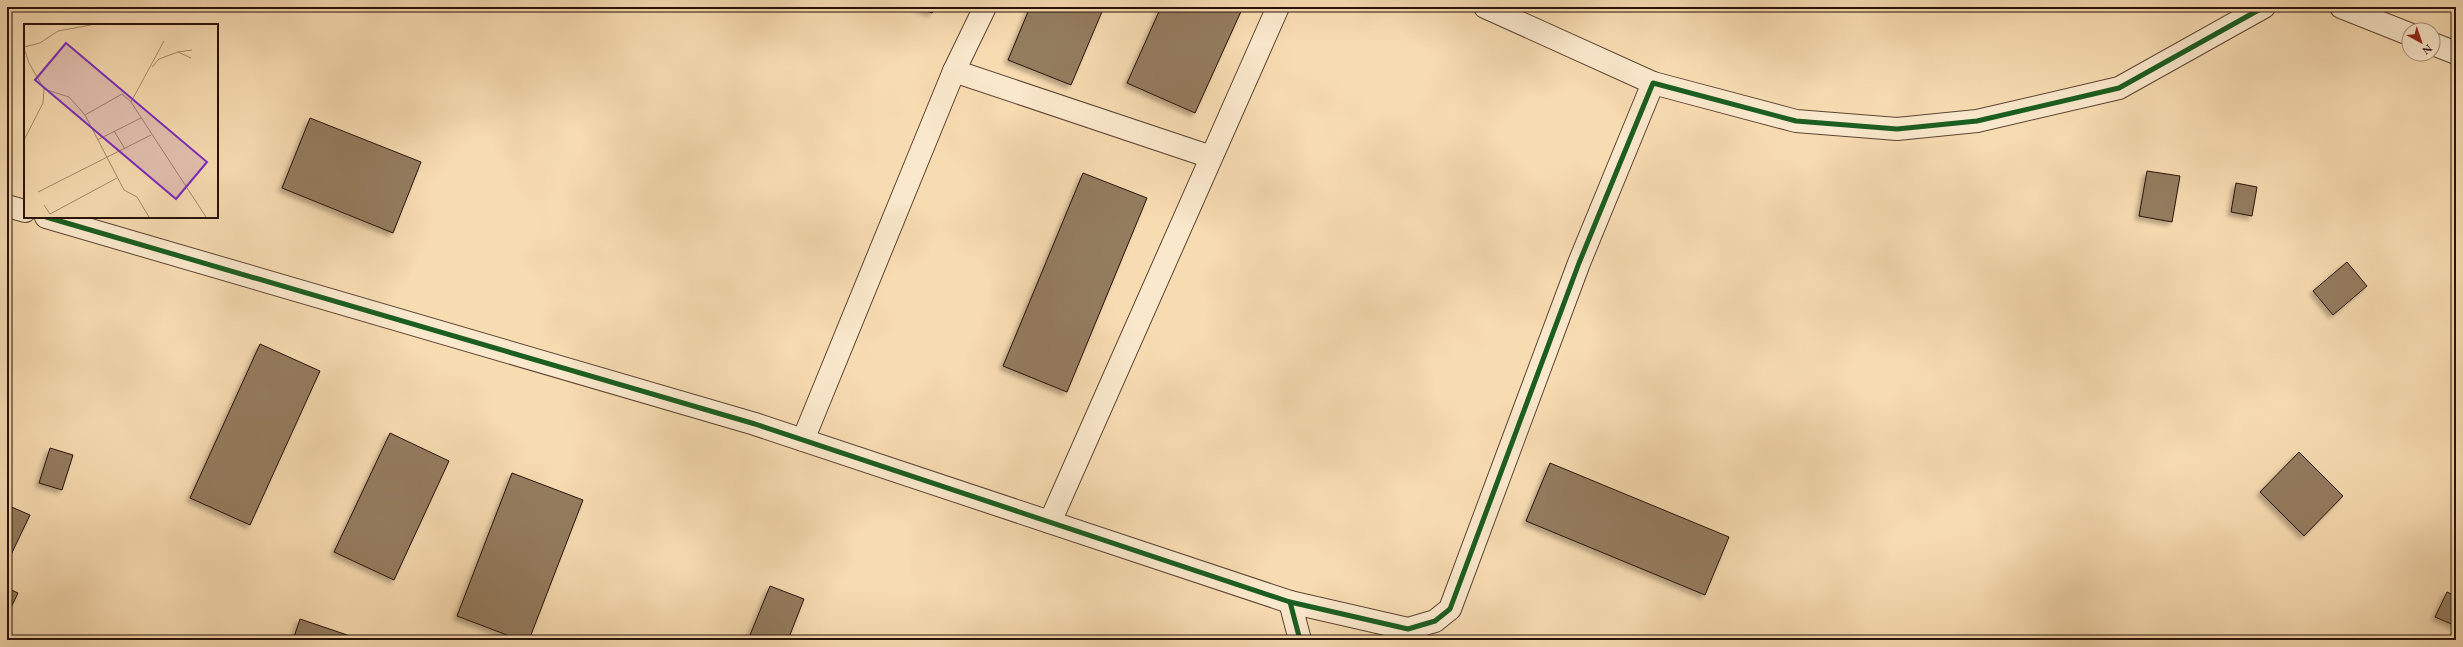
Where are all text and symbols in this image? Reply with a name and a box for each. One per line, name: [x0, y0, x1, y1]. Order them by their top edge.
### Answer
north arrow: [2401, 22, 2441, 62]
inset map: [24, 24, 218, 218]
text: N: [2419, 41, 2435, 58]

